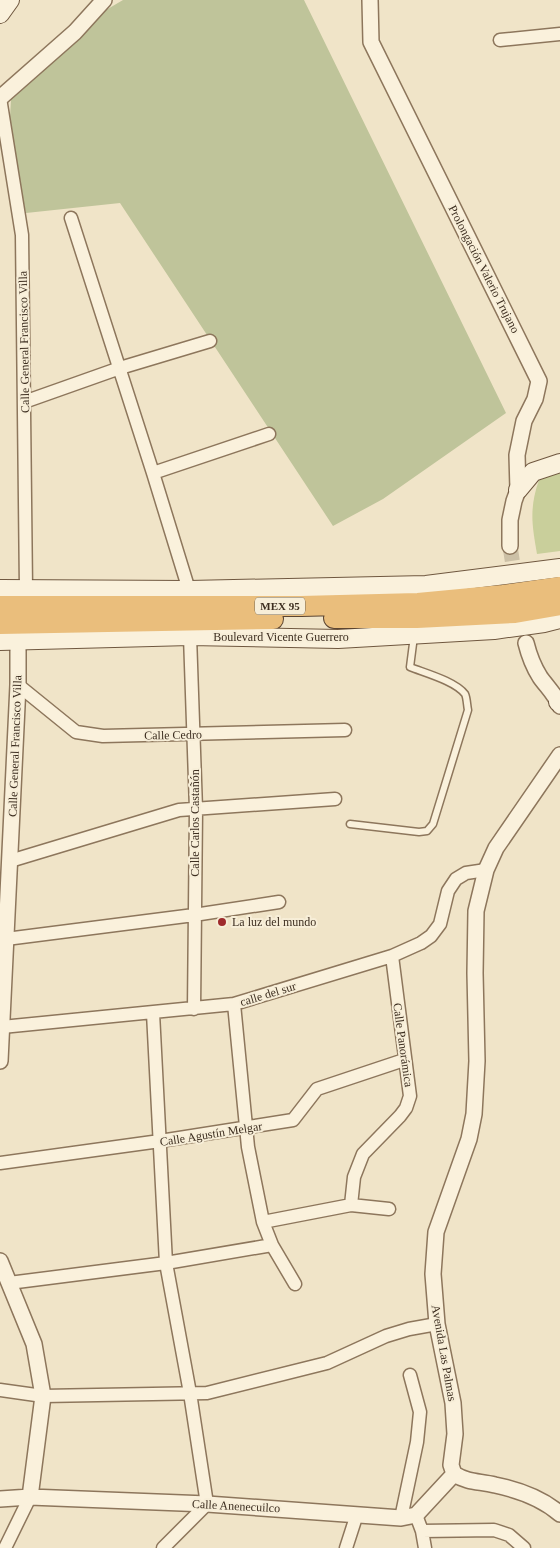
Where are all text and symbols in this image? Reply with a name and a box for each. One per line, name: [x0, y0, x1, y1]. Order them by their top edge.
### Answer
street label: Prolongación Valerio Trujano: [446, 203, 522, 335]
street label: Calle General Francisco Villa: [16, 270, 32, 413]
road number: MEX 95: [255, 598, 305, 614]
street label: Boulevard Vicente Guerrero: [213, 630, 349, 644]
street label: Calle General Francisco Villa: [6, 674, 24, 817]
street label: Calle Cedro: [144, 727, 202, 743]
street label: Calle Carlos Castañón: [188, 769, 202, 877]
place label: La luz del mundo: [232, 915, 316, 929]
marker: La luz del mundo: [216, 916, 228, 928]
street label: calle del sur: [238, 979, 298, 1009]
street label: Calle Panorámica: [390, 1002, 416, 1089]
street label: Calle Agustín Melgar: [159, 1119, 263, 1149]
street label: Avenida Las Palmas: [429, 1304, 459, 1403]
street label: Calle Anenecuilco: [192, 1497, 280, 1515]

